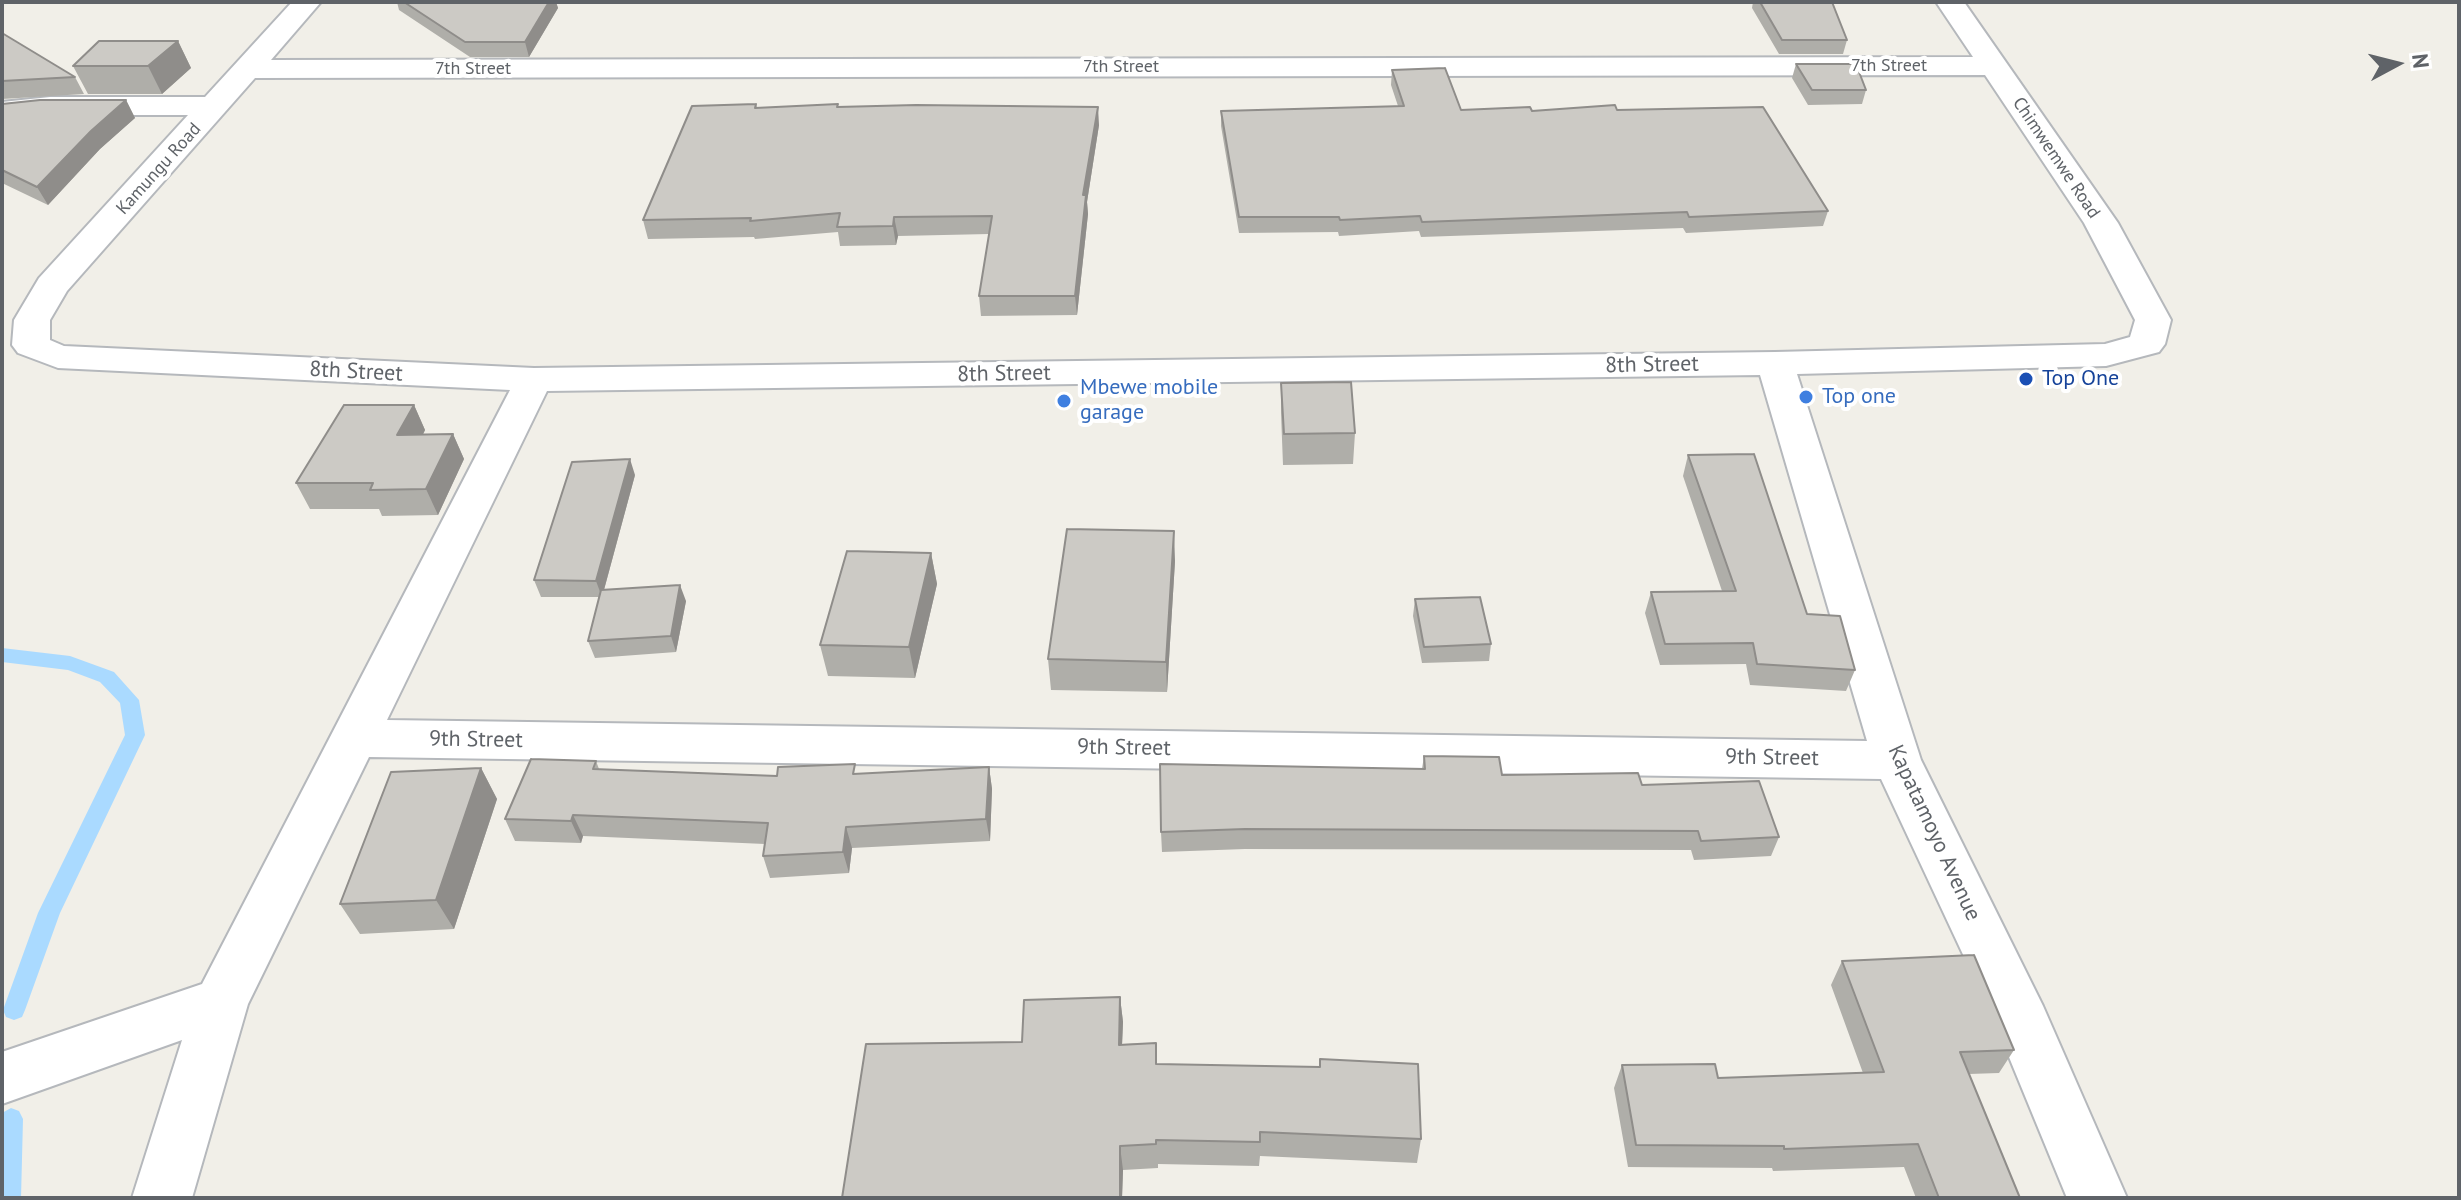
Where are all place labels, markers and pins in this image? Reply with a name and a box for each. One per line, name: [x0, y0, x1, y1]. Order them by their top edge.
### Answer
place label: Top One: [2042, 366, 2119, 392]
marker: Top One: [2017, 370, 2035, 388]
place label: Mbewe mobile garage: [1080, 375, 1218, 426]
place label: Top one: [1822, 384, 1896, 410]
marker: Top one: [1797, 388, 1815, 406]
marker: Mbewe mobile garage: [1055, 392, 1073, 410]

